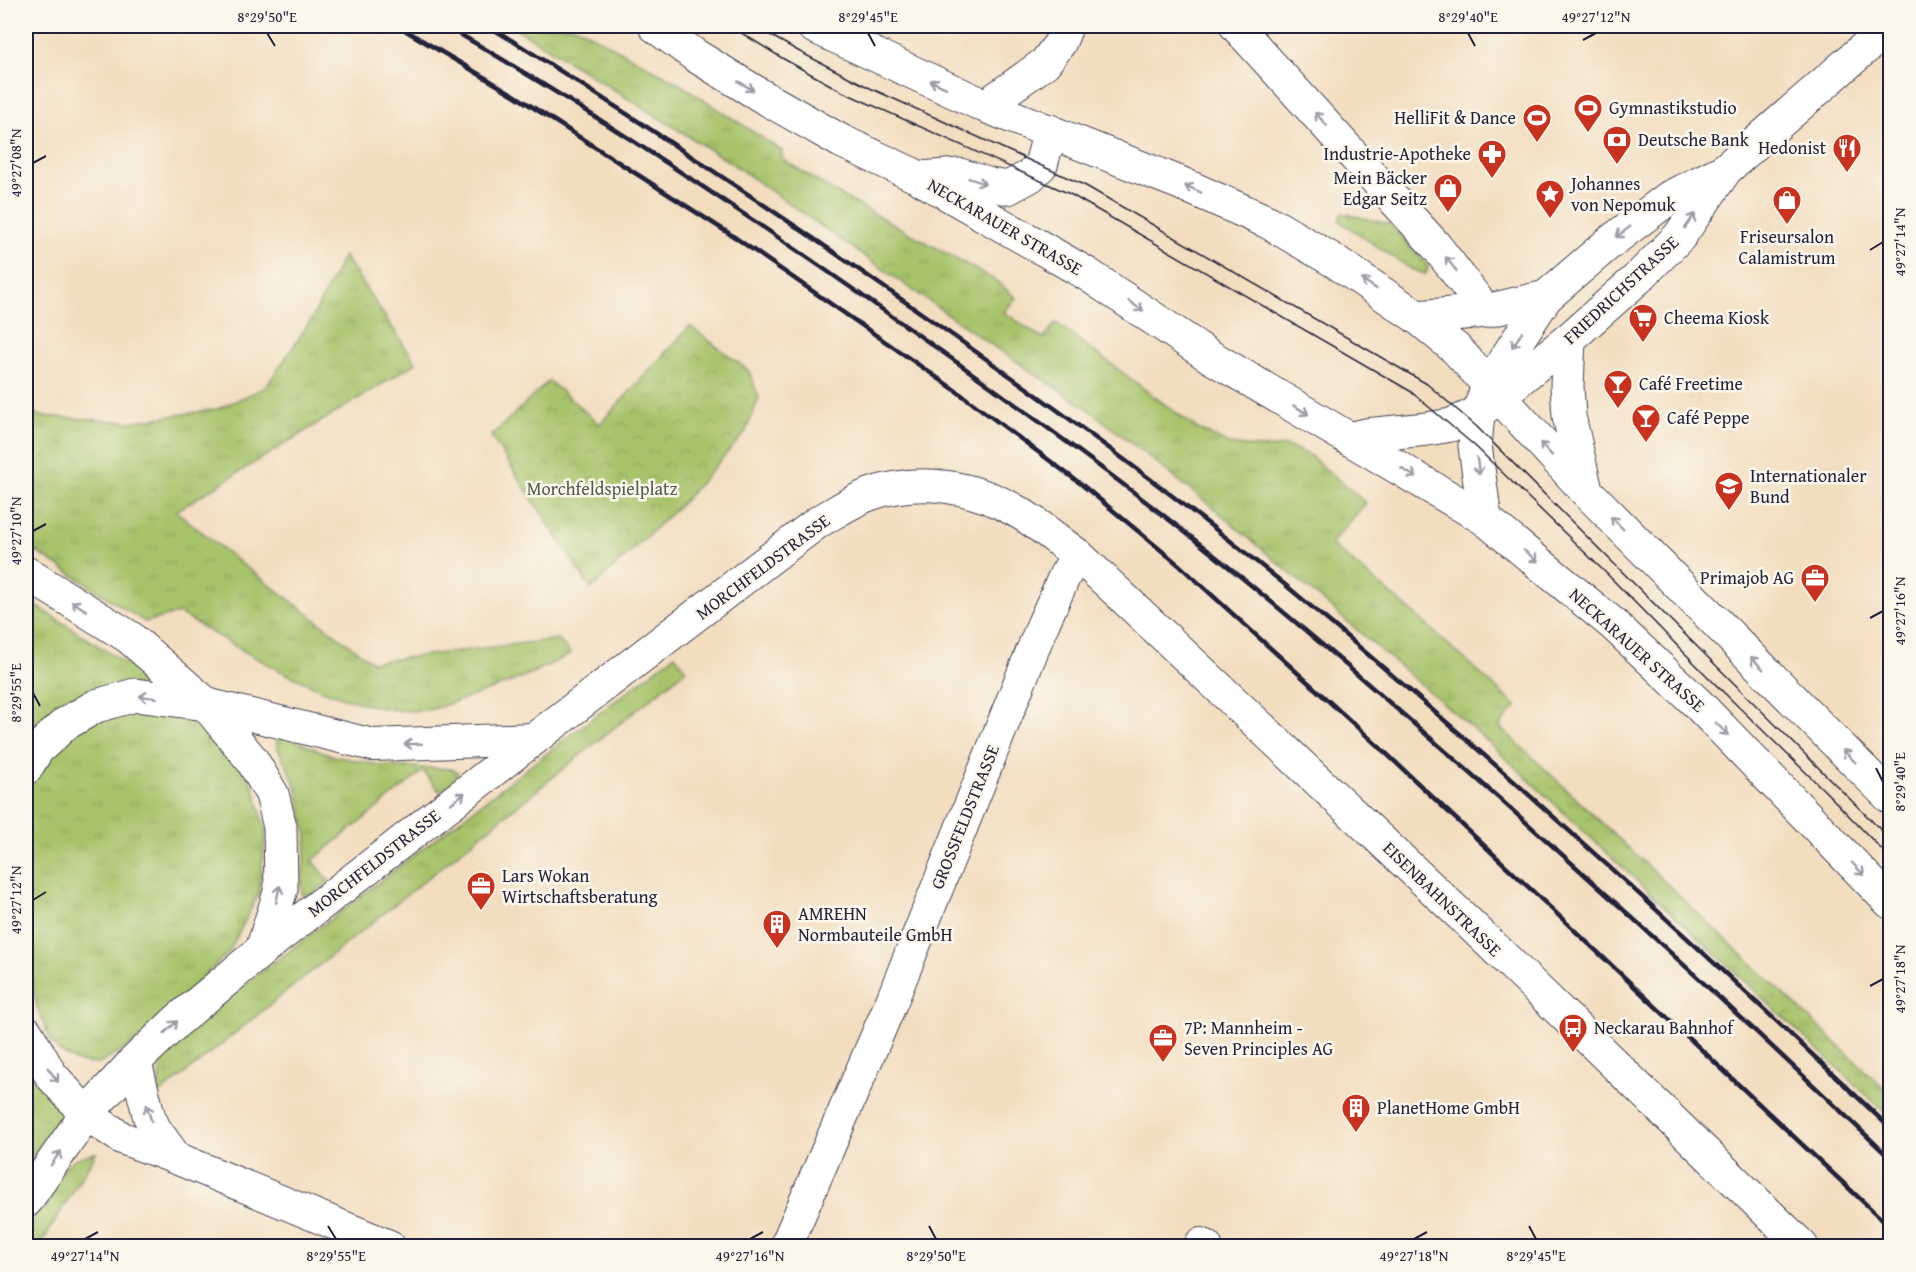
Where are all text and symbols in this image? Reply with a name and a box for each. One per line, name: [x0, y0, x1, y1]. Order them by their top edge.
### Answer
text: 8°29'50"E: [237, 6, 297, 27]
text: 8°29'45"E: [838, 6, 898, 27]
text: 8°29'40"E: [1438, 6, 1498, 27]
text: 49°27'12"N: [1562, 6, 1631, 27]
one-way arrow: [929, 78, 947, 90]
one-way arrow: [737, 81, 754, 93]
sports icon: Gymnastikstudio: [1572, 92, 1604, 134]
place label: Gymnastikstudio: [1609, 94, 1737, 121]
sports icon: HelliFit & Dance: [1521, 102, 1553, 144]
place label: HelliFit & Dance: [1394, 104, 1516, 131]
one-way arrow: [1314, 112, 1328, 127]
bank icon: Deutsche Bank: [1601, 124, 1633, 166]
place label: Deutsche Bank: [1638, 126, 1750, 153]
text: 49°27'08"N: [5, 128, 26, 197]
restaurant icon: Hedonist: [1831, 132, 1863, 174]
place label: Hedonist: [1758, 134, 1827, 161]
pharmacy icon: Industrie-Apotheke: [1476, 138, 1508, 180]
place label: Industrie-Apotheke: [1323, 140, 1471, 167]
place label: Mein Bäcker Edgar Seitz: [1334, 164, 1428, 212]
place label: Johannes von Nepomuk: [1569, 170, 1676, 218]
street label: NECKARAUER STRASSE: [923, 171, 1088, 282]
shop icon: Mein Bäcker Edgar Seitz: [1432, 172, 1464, 214]
one-way arrow: [967, 176, 986, 187]
place icon: Johannes von Nepomuk: [1534, 178, 1566, 220]
one-way arrow: [1184, 183, 1203, 194]
shop icon: Friseursalon Calamistrum: [1771, 184, 1803, 226]
text: 49°27'14"N: [1889, 207, 1910, 276]
one-way arrow: [1685, 213, 1697, 230]
place label: Friseursalon Calamistrum: [1739, 223, 1836, 271]
one-way arrow: [1615, 225, 1631, 238]
street label: FRIEDRICHSTRASSE: [1557, 229, 1684, 350]
one-way arrow: [1444, 257, 1457, 273]
one-way arrow: [1361, 278, 1378, 290]
one-way arrow: [1127, 300, 1144, 313]
supermarket icon: Cheema Kiosk: [1627, 302, 1659, 344]
place label: Cheema Kiosk: [1664, 304, 1770, 331]
one-way arrow: [1511, 331, 1523, 348]
bar icon: Café Freetime: [1602, 368, 1634, 410]
place label: Café Freetime: [1639, 370, 1743, 397]
bar icon: Café Peppe: [1630, 402, 1662, 444]
place label: Café Peppe: [1667, 404, 1749, 431]
one-way arrow: [1292, 405, 1309, 417]
one-way arrow: [1538, 441, 1553, 456]
one-way arrow: [1473, 456, 1484, 476]
place label: Internationaler Bund: [1750, 462, 1867, 510]
one-way arrow: [1400, 467, 1417, 479]
school or university icon: Internationaler Bund: [1713, 470, 1745, 512]
park label: Morchfeldspielplatz: [527, 475, 677, 502]
text: 49°27'10"N: [5, 496, 26, 565]
street label: MORCHFELDSTRASSE: [690, 507, 836, 626]
one-way arrow: [1610, 515, 1624, 530]
one-way arrow: [1522, 550, 1538, 563]
office icon: Primajob AG: [1799, 562, 1831, 604]
place label: Primajob AG: [1700, 564, 1794, 591]
text: 49°27'16"N: [1889, 576, 1910, 645]
street label: NECKARAUER STRASSE: [1563, 581, 1711, 718]
one-way arrow: [71, 600, 88, 612]
one-way arrow: [1750, 655, 1765, 670]
text: 8°29'55"E: [5, 663, 26, 723]
one-way arrow: [138, 691, 158, 702]
one-way arrow: [1715, 721, 1730, 736]
one-way arrow: [403, 738, 423, 749]
street label: GROSSFELDSTRASSE: [923, 740, 1006, 893]
one-way arrow: [1842, 748, 1857, 763]
text: 8°29'40"E: [1889, 752, 1910, 812]
one-way arrow: [450, 792, 466, 805]
street label: MORCHFELDSTRASSE: [301, 802, 446, 923]
street label: EISENBAHNSTRASSE: [1377, 835, 1508, 963]
one-way arrow: [1851, 861, 1866, 876]
place label: Lars Wokan Wirtschaftsberatung: [502, 862, 658, 910]
text: 49°27'12"N: [5, 865, 26, 934]
office icon: Lars Wokan Wirtschaftsberatung: [465, 870, 497, 912]
one-way arrow: [273, 885, 285, 904]
place label: AMREHN Normbauteile GmbH: [798, 900, 953, 948]
building icon: AMREHN Normbauteile GmbH: [761, 908, 793, 950]
text: 49°27'18"N: [1889, 944, 1910, 1013]
bus stop icon: Neckarau Bahnhof: [1557, 1012, 1589, 1054]
place label: 7P: Mannheim - Seven Principles AG: [1184, 1014, 1334, 1062]
place label: Neckarau Bahnhof: [1594, 1014, 1735, 1041]
one-way arrow: [163, 1021, 178, 1035]
office icon: 7P: Mannheim - Seven Principles AG: [1147, 1022, 1179, 1064]
one-way arrow: [46, 1067, 59, 1083]
building icon: PlanetHome GmbH: [1340, 1092, 1372, 1134]
place label: PlanetHome GmbH: [1377, 1094, 1520, 1121]
one-way arrow: [142, 1104, 153, 1123]
one-way arrow: [50, 1150, 62, 1166]
text: 49°27'14"N: [51, 1245, 120, 1266]
text: 8°29'55"E: [306, 1245, 366, 1266]
text: 49°27'16"N: [716, 1245, 785, 1266]
text: 8°29'50"E: [906, 1245, 966, 1266]
text: 49°27'18"N: [1380, 1245, 1449, 1266]
text: 8°29'45"E: [1506, 1245, 1566, 1266]

